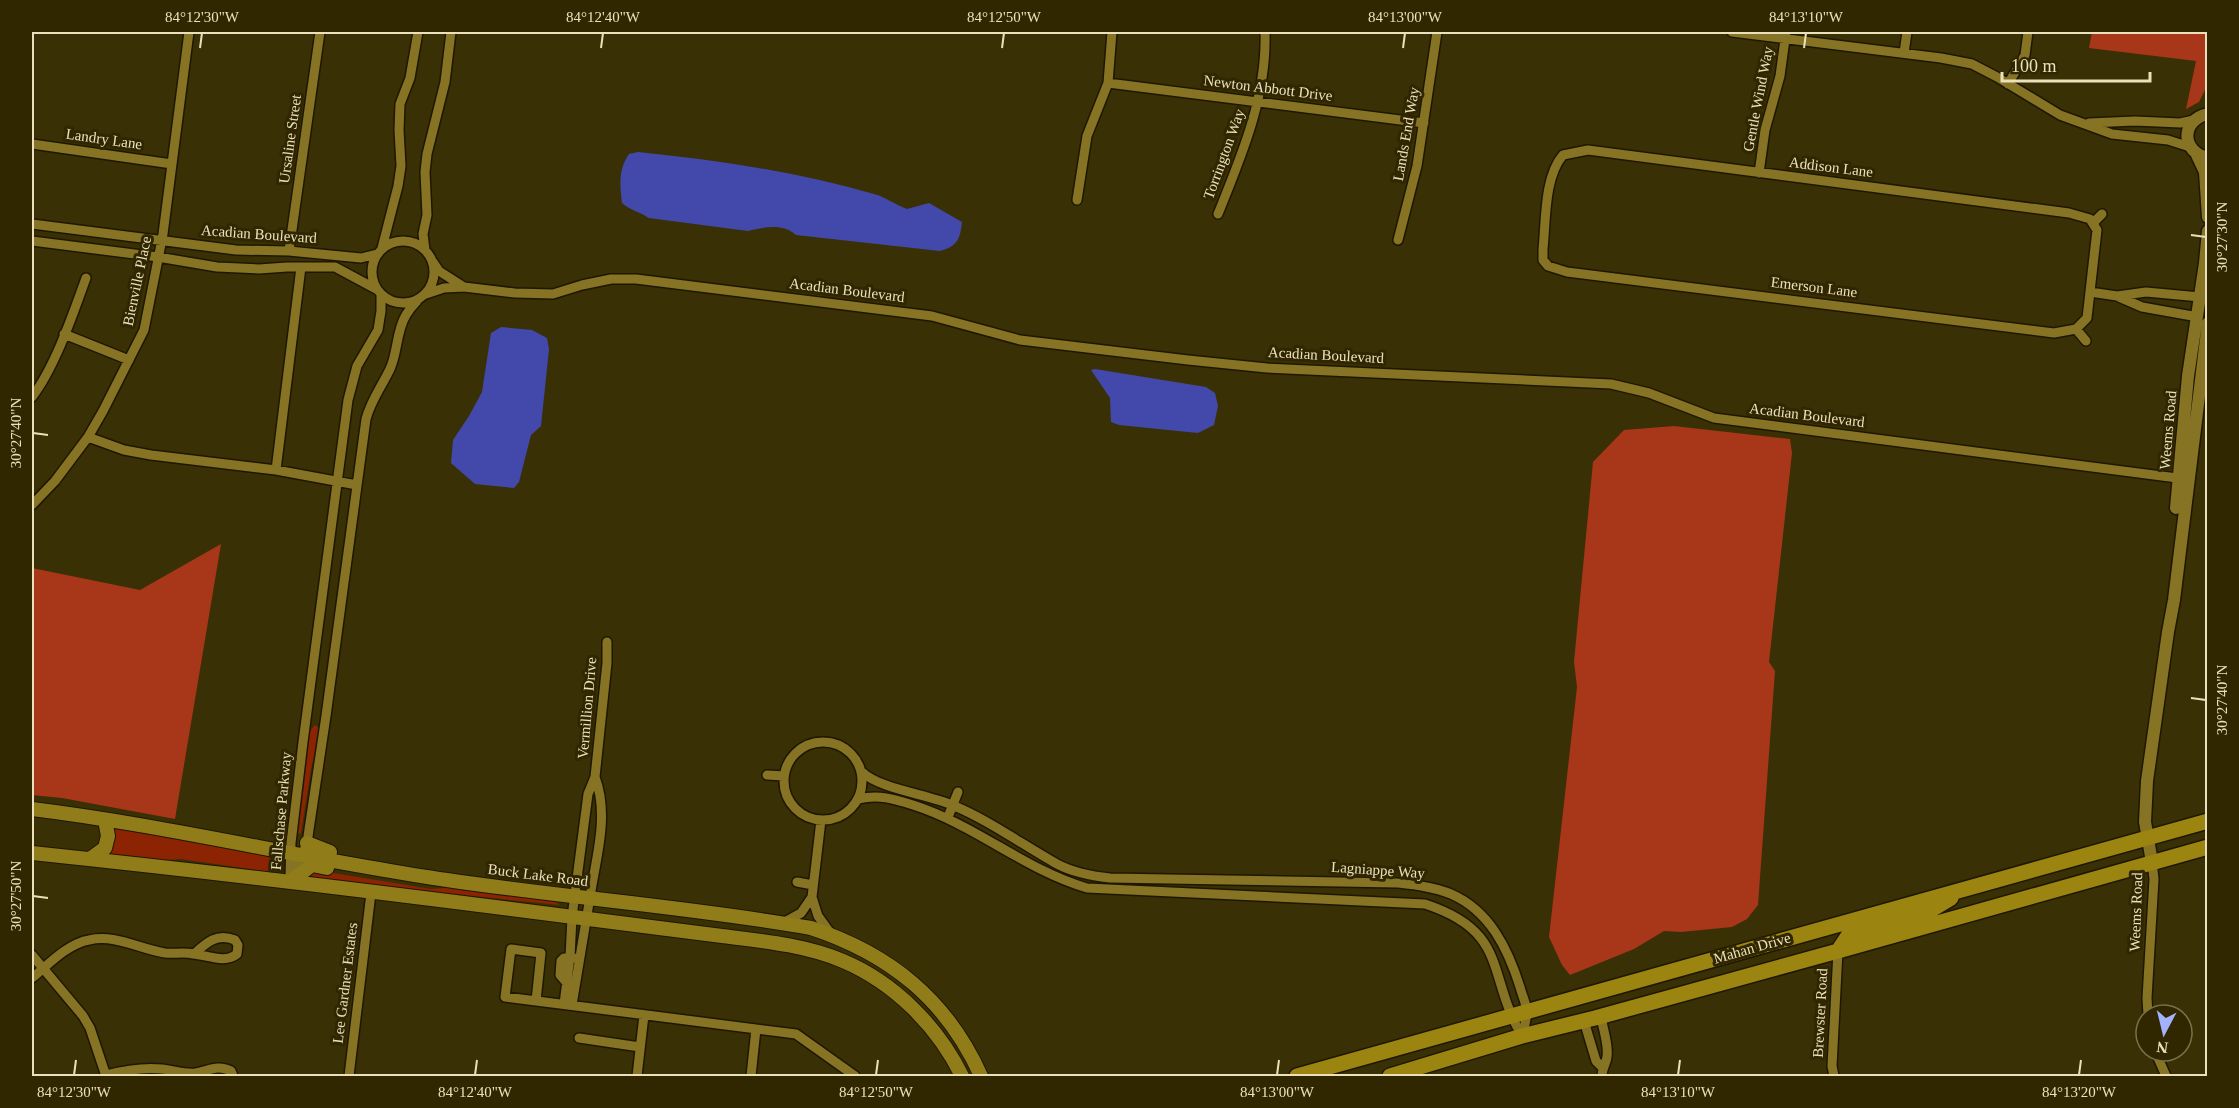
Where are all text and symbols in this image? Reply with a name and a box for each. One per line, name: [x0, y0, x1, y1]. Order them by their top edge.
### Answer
text: 84°12'30"W: [165, 9, 240, 25]
text: 84°12'40"W: [566, 9, 641, 25]
text: 84°12'50"W: [967, 9, 1042, 25]
text: 84°13'00"W: [1368, 9, 1443, 25]
text: 84°13'10"W: [1769, 9, 1844, 25]
street label: Gentle Wind Way: [1740, 45, 1776, 153]
scale bar: [2002, 45, 2150, 83]
text: 100 m: [2011, 56, 2057, 76]
street label: Newton Abbott Drive: [1203, 72, 1334, 104]
street label: Lands End Way: [1390, 85, 1422, 182]
street label: Ursaline Street: [276, 93, 304, 184]
street label: Torrington Way: [1200, 106, 1248, 201]
street label: Landry Lane: [65, 126, 144, 152]
street label: Addison Lane: [1788, 154, 1874, 180]
text: 30°27'30"N: [2214, 202, 2230, 272]
street label: Acadian Boulevard: [200, 222, 318, 246]
street label: Bienville Place: [120, 234, 154, 327]
street label: Emerson Lane: [1770, 274, 1859, 300]
street label: Acadian Boulevard: [788, 275, 906, 305]
street label: Acadian Boulevard: [1268, 344, 1385, 366]
street label: Weems Road: [2157, 389, 2179, 470]
text: 30°27'40"N: [8, 398, 24, 468]
street label: Acadian Boulevard: [1748, 400, 1866, 430]
street label: Vermillion Drive: [575, 656, 599, 760]
text: 30°27'40"N: [2214, 665, 2230, 735]
street label: Fallschase Parkway: [268, 751, 294, 871]
street label: Lagniappe Way: [1331, 859, 1426, 881]
text: 30°27'50"N: [8, 861, 24, 931]
street label: Buck Lake Road: [487, 861, 589, 889]
street label: Weems Road: [2127, 872, 2145, 952]
street label: Lee Gardner Estates: [330, 922, 360, 1044]
street label: Mahan Drive: [1712, 929, 1793, 967]
street label: Brewster Road: [1810, 967, 1830, 1058]
north arrow: [2134, 1003, 2194, 1063]
text: N: [2155, 1038, 2169, 1057]
text: 84°12'30"W: [37, 1084, 112, 1100]
text: 84°12'40"W: [438, 1084, 513, 1100]
text: 84°12'50"W: [839, 1084, 914, 1100]
text: 84°13'00"W: [1240, 1084, 1315, 1100]
text: 84°13'10"W: [1641, 1084, 1716, 1100]
text: 84°13'20"W: [2042, 1084, 2117, 1100]

